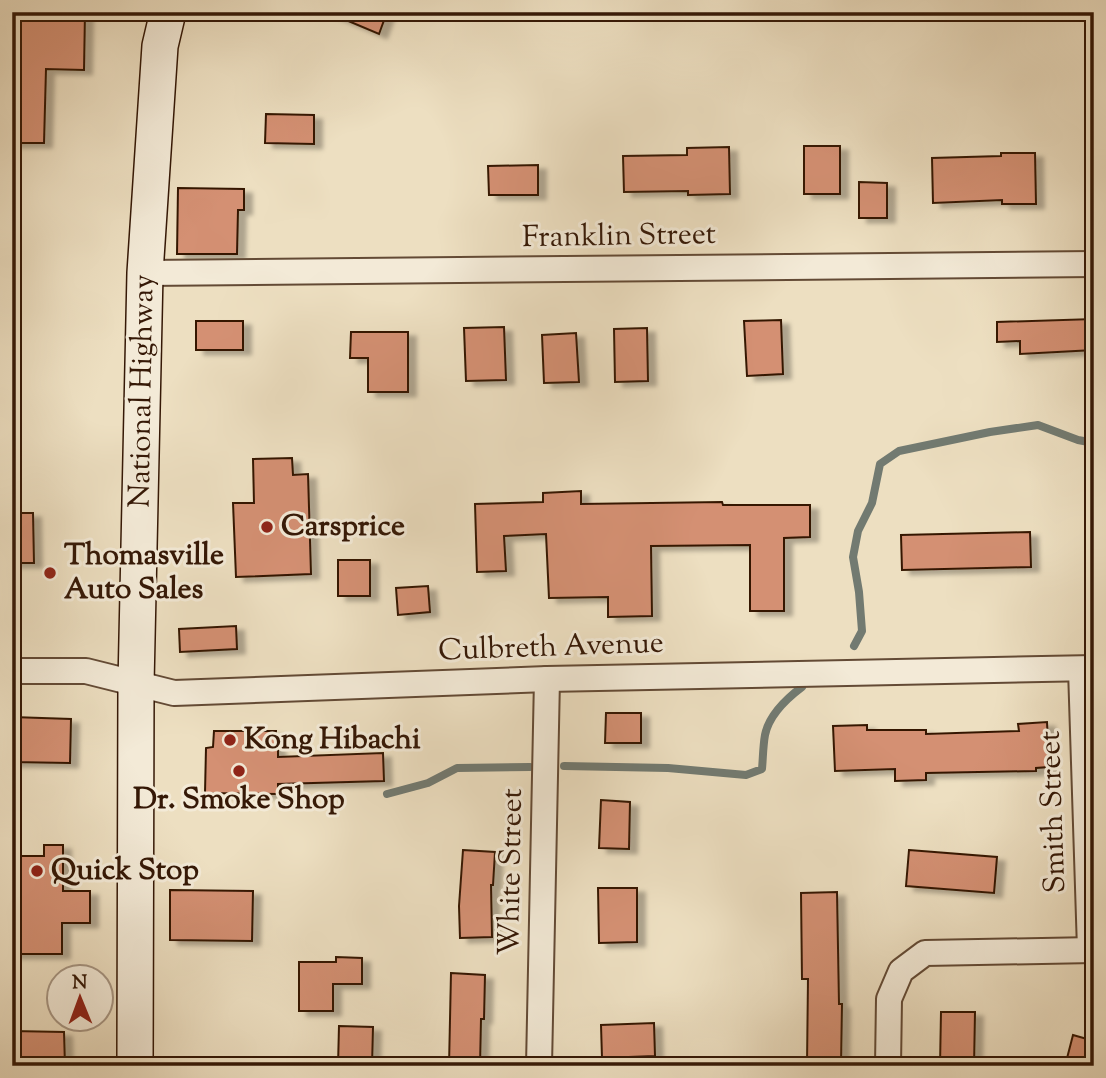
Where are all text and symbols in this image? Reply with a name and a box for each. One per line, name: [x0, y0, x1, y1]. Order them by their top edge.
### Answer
street label: Franklin Street: [522, 214, 716, 260]
street label: National Highway: [119, 274, 167, 508]
place label: Carsprice: [281, 506, 405, 549]
marker: Carsprice: [259, 519, 275, 535]
place label: Thomasville Auto Sales: [64, 535, 224, 612]
marker: Thomasville Auto Sales: [42, 565, 58, 581]
street label: Culbreth Avenue: [438, 623, 664, 673]
place label: Kong Hibachi: [244, 719, 421, 762]
street label: Smith Street: [1030, 730, 1078, 894]
marker: Kong Hibachi: [222, 732, 238, 748]
marker: Dr. Smoke Shop: [231, 763, 247, 779]
place label: Dr. Smoke Shop: [133, 779, 345, 822]
street label: White Street: [489, 788, 535, 956]
place label: Quick Stop: [51, 850, 199, 893]
marker: Quick Stop: [29, 863, 45, 879]
north arrow: [46, 962, 116, 1032]
text: N: [72, 970, 88, 997]

